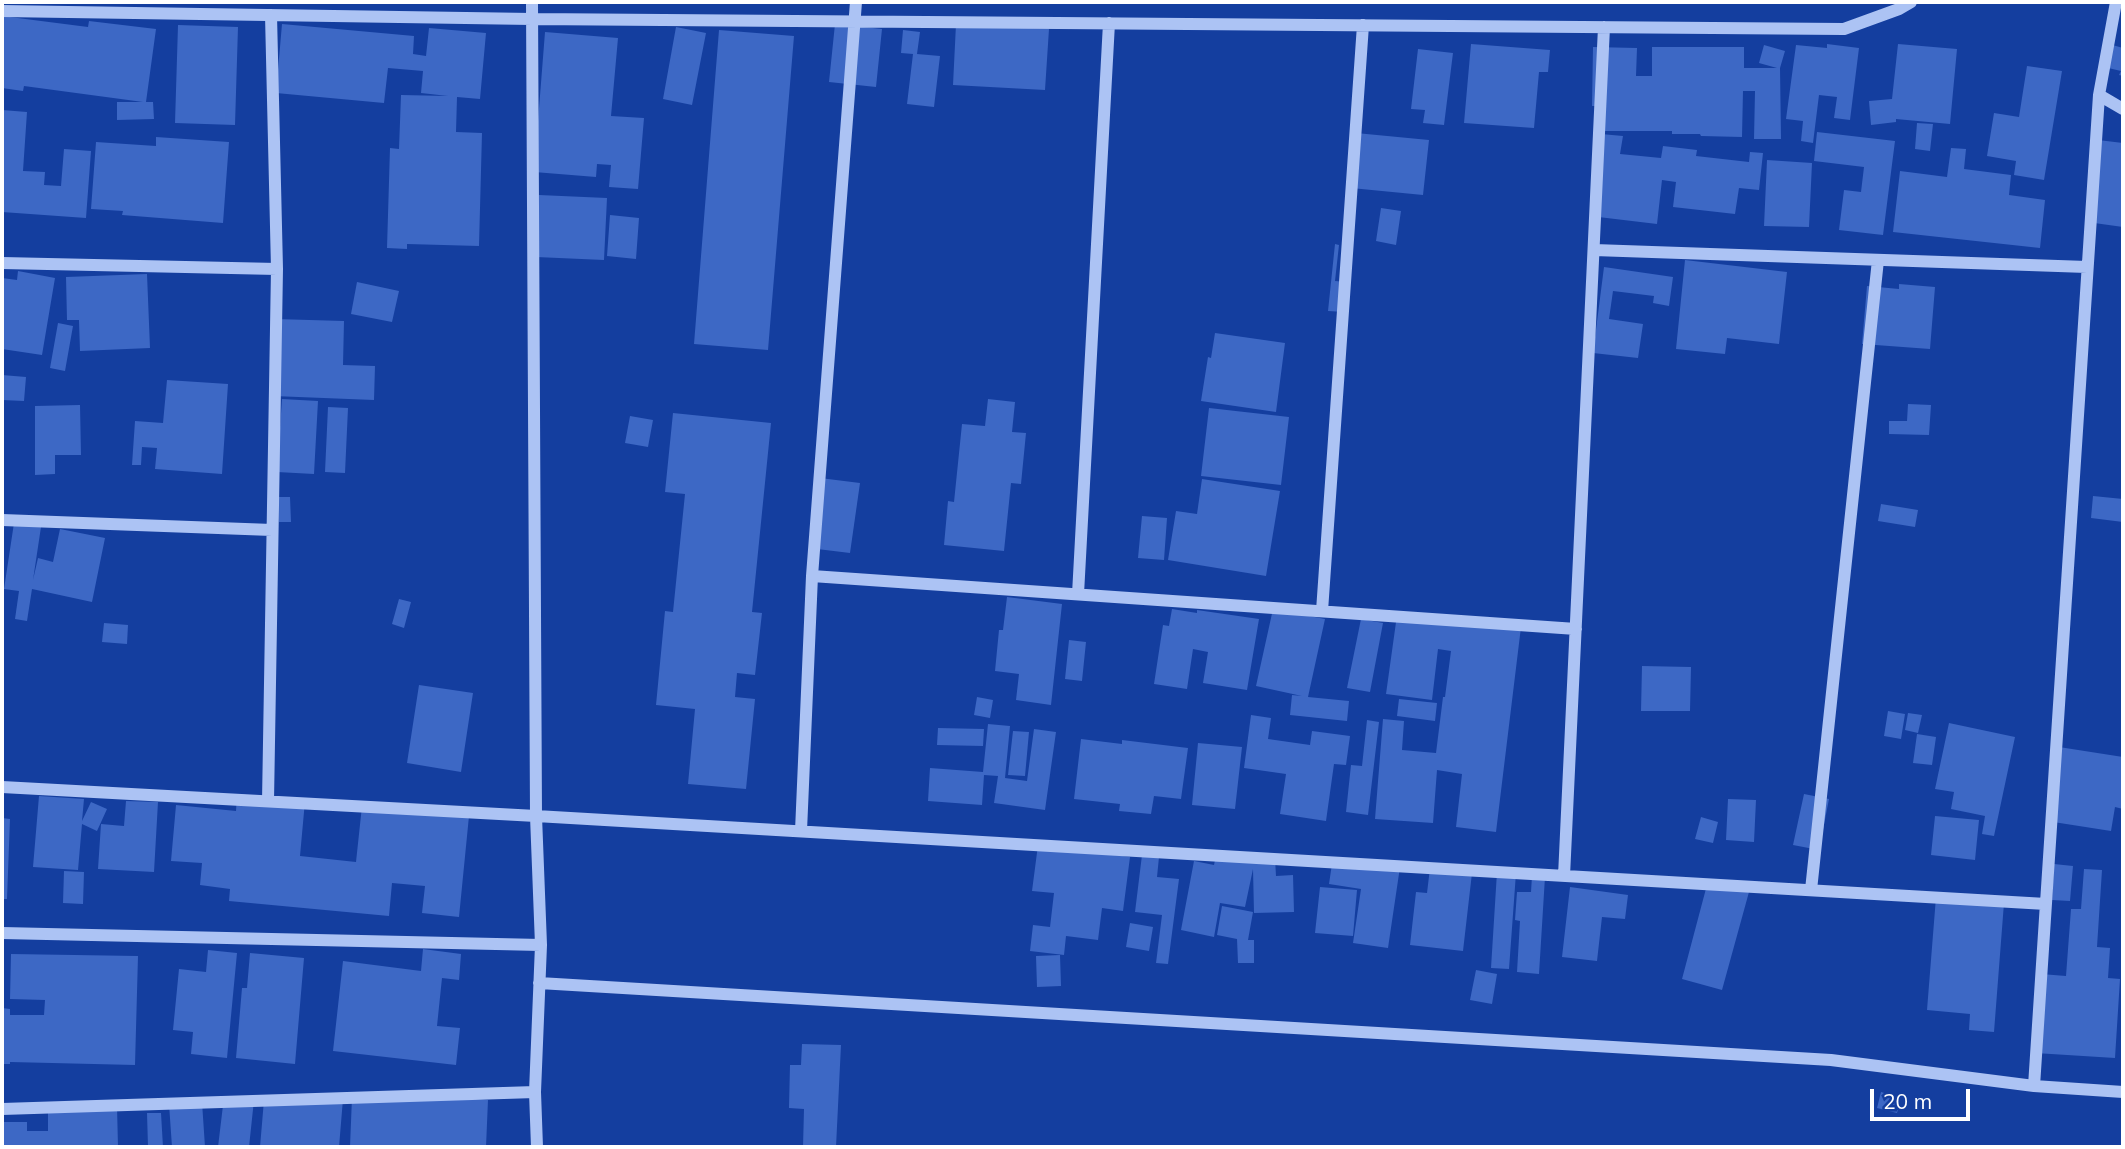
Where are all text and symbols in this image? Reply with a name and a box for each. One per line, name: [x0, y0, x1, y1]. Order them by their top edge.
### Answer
scale bar: [1873, 1076, 1973, 1120]
text: 20 m: [1883, 1088, 1932, 1114]

